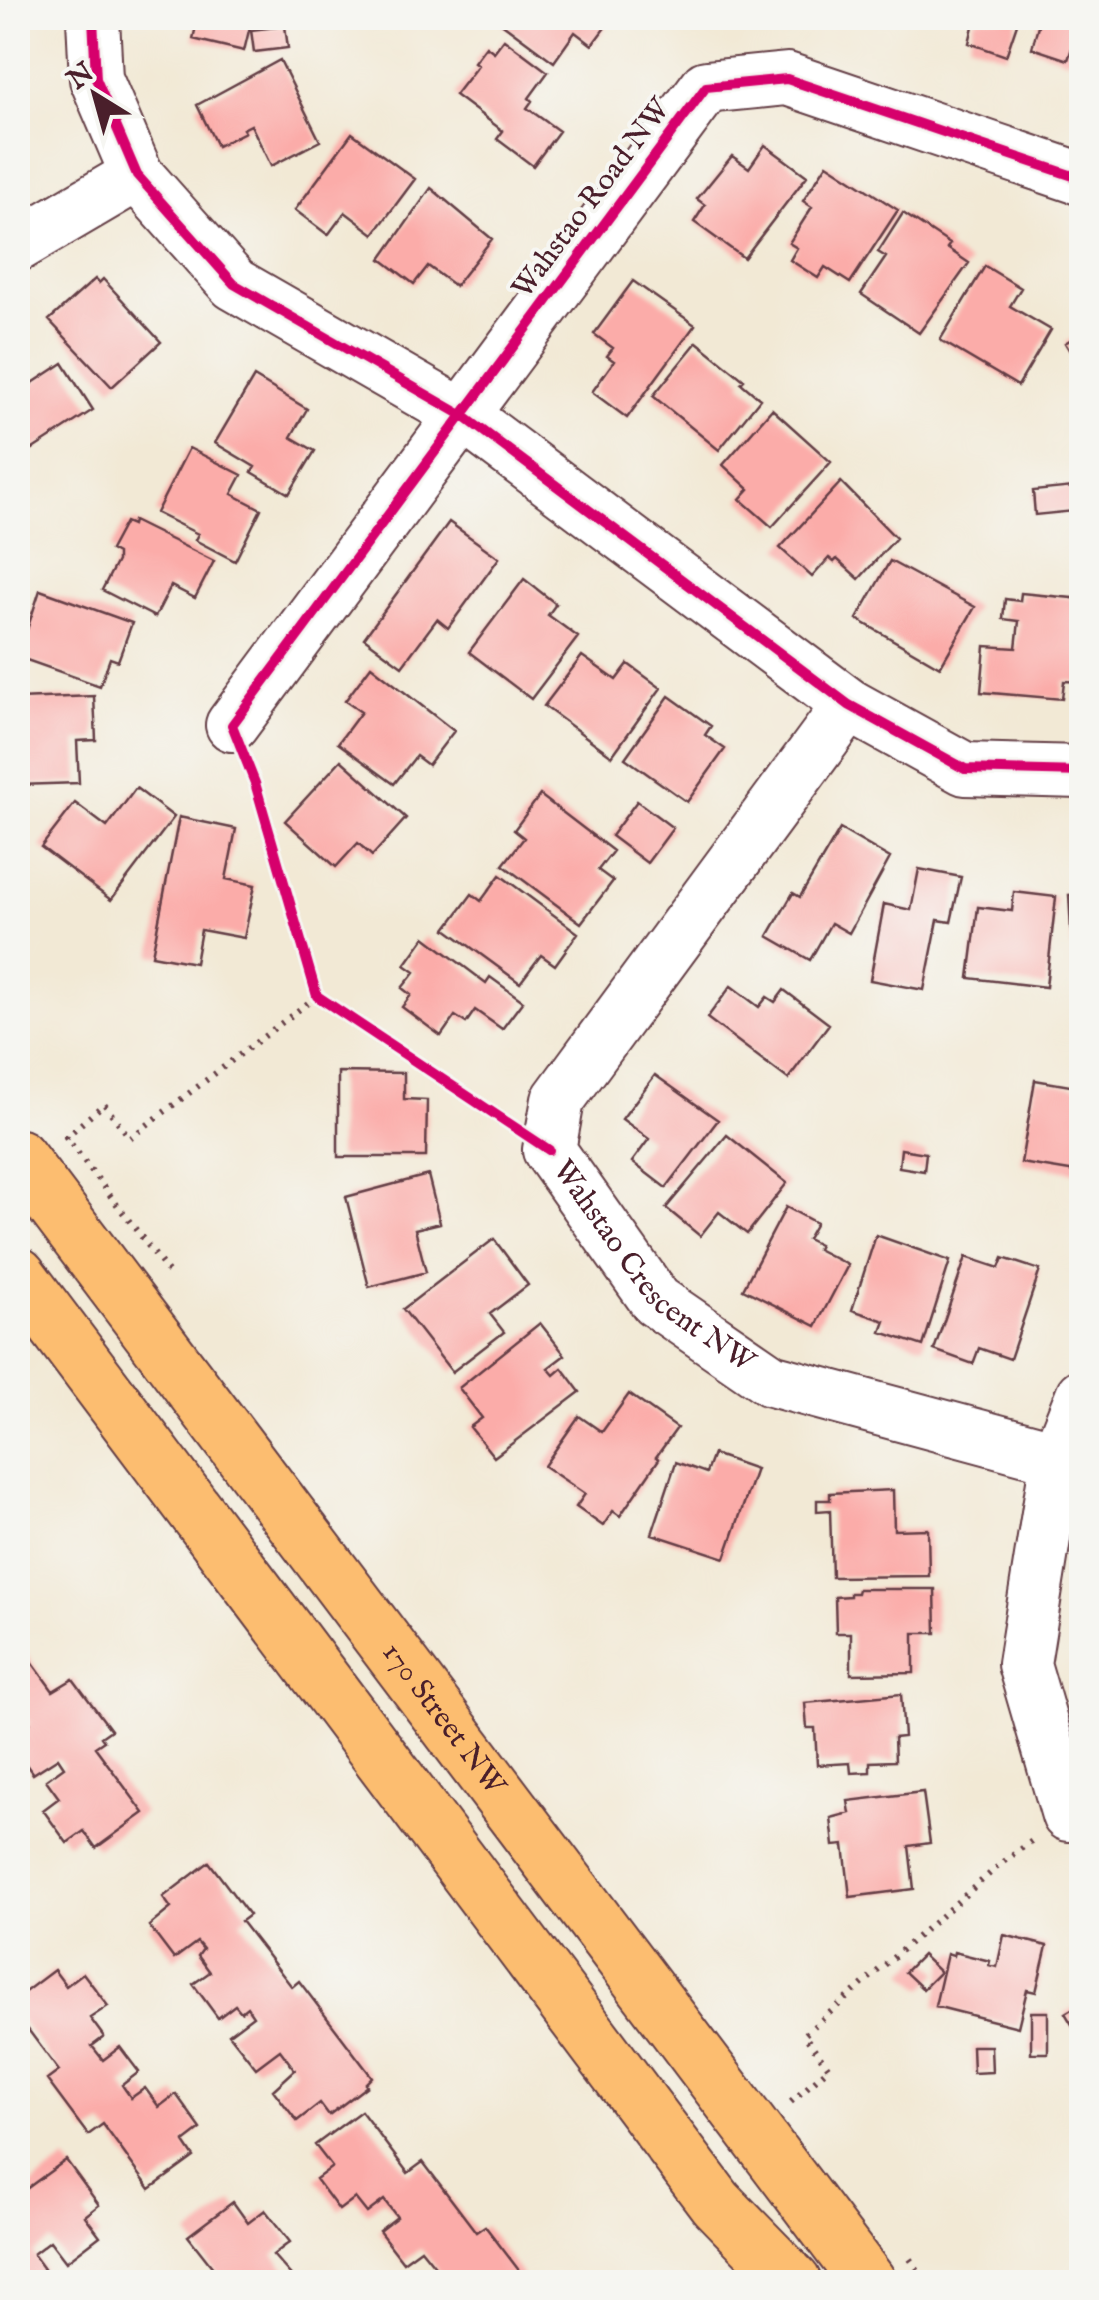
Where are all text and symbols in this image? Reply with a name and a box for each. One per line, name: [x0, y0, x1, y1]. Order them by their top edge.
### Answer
north arrow: [45, 45, 145, 145]
text: N: [60, 56, 102, 99]
street label: Wahstao Road NW: [504, 90, 681, 307]
street label: Wahstao Crescent NW: [543, 1153, 763, 1383]
street label: 170 Street NW: [373, 1635, 514, 1805]

